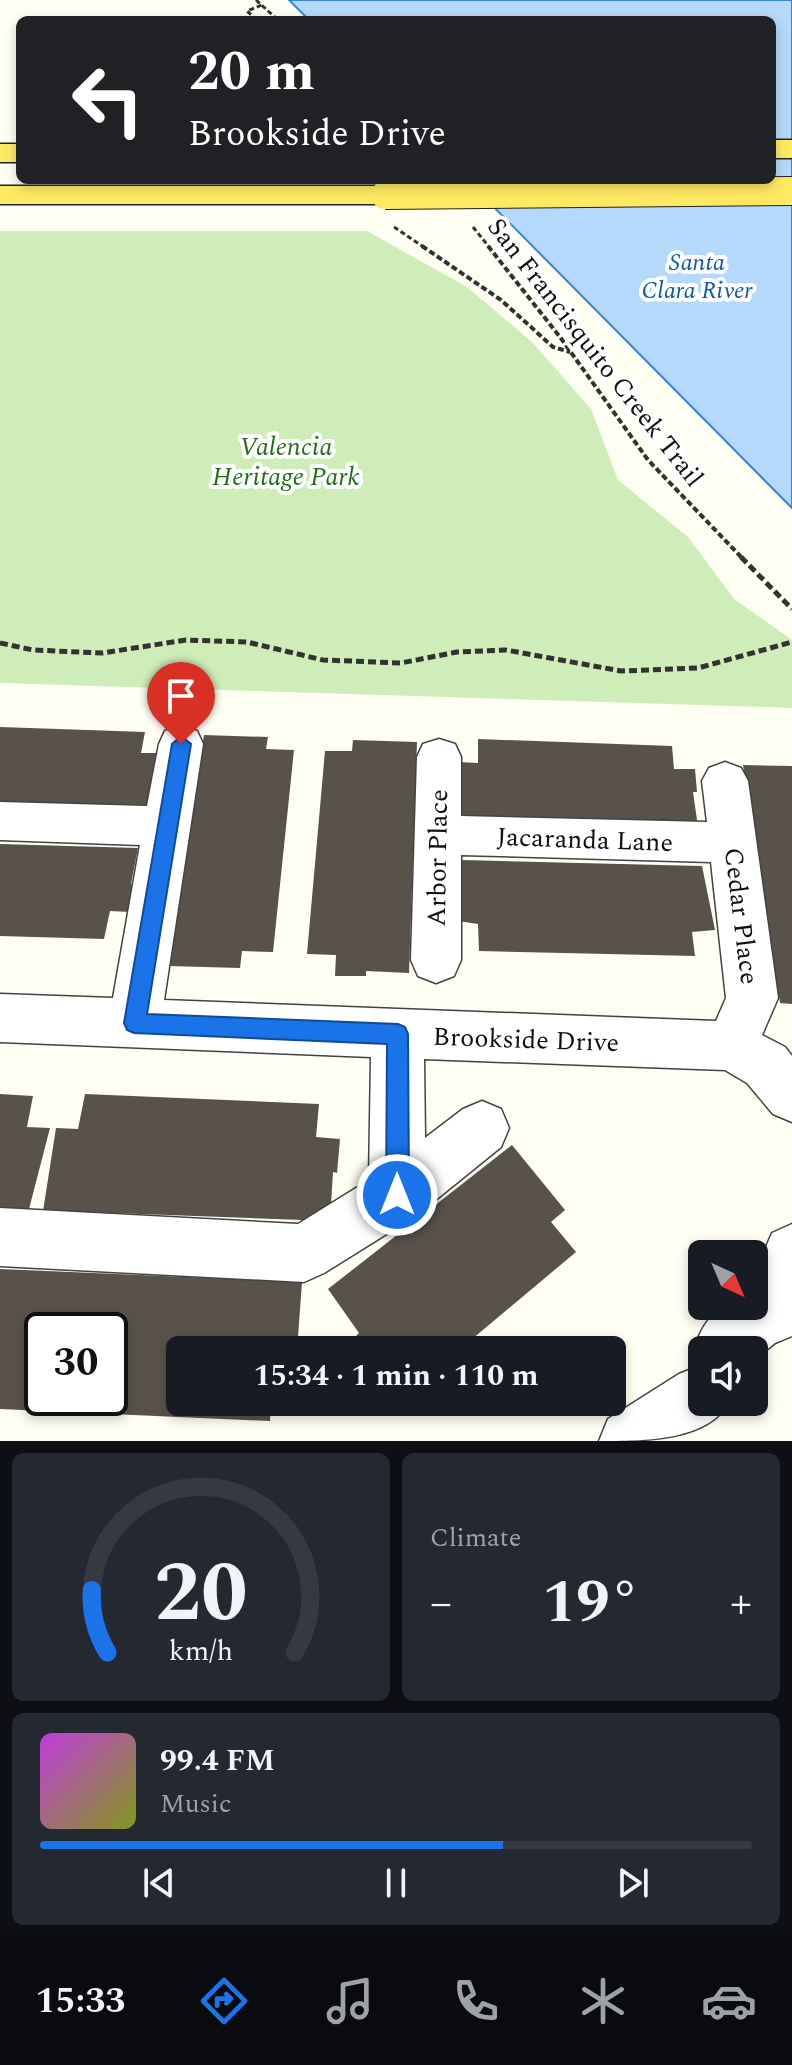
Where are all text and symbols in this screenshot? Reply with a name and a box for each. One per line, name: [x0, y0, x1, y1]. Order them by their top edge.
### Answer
text: 20 m: [188, 30, 315, 115]
icon: left: [56, 48, 160, 152]
text: Brookside Drive: [188, 107, 446, 162]
street label: San Francisquito Creek Trail: [477, 209, 713, 496]
water label: Santa Clara River: [641, 245, 753, 309]
park label: Valencia Heritage Park: [212, 427, 360, 497]
pin: [147, 662, 215, 744]
icon: arrive: [159, 674, 203, 718]
street label: Arbor Place: [417, 789, 459, 927]
street label: Jacaranda Lane: [496, 817, 674, 863]
street label: Cedar Place: [713, 845, 769, 987]
street label: Brookside Drive: [432, 1017, 620, 1063]
position arrow: [355, 1153, 439, 1237]
north arrow: [688, 1240, 768, 1320]
map controls: [688, 1240, 768, 1416]
speed limit sign: 30: [24, 1312, 128, 1416]
button: sound: [688, 1336, 768, 1416]
text: 15:34 · 1 min · 110 m: [253, 1353, 539, 1399]
text: Climate: [430, 1518, 521, 1558]
text: 20: [154, 1531, 248, 1658]
text: 19°: [542, 1557, 640, 1649]
text: −: [430, 1570, 452, 1637]
text: +: [730, 1570, 752, 1637]
text: km/h: [169, 1630, 233, 1673]
text: 99.4 FM: [160, 1738, 275, 1784]
text: Music: [160, 1784, 231, 1824]
icon: previous: [137, 1861, 181, 1905]
icon: pause: [374, 1861, 418, 1905]
icon: next: [611, 1861, 655, 1905]
icon: directions: [196, 1973, 252, 2029]
icon: music: [322, 1973, 378, 2029]
icon: phone: [448, 1973, 504, 2029]
icon: climate: [575, 1973, 631, 2029]
icon: car: [701, 1973, 757, 2029]
text: 15:33: [35, 1974, 126, 2029]

